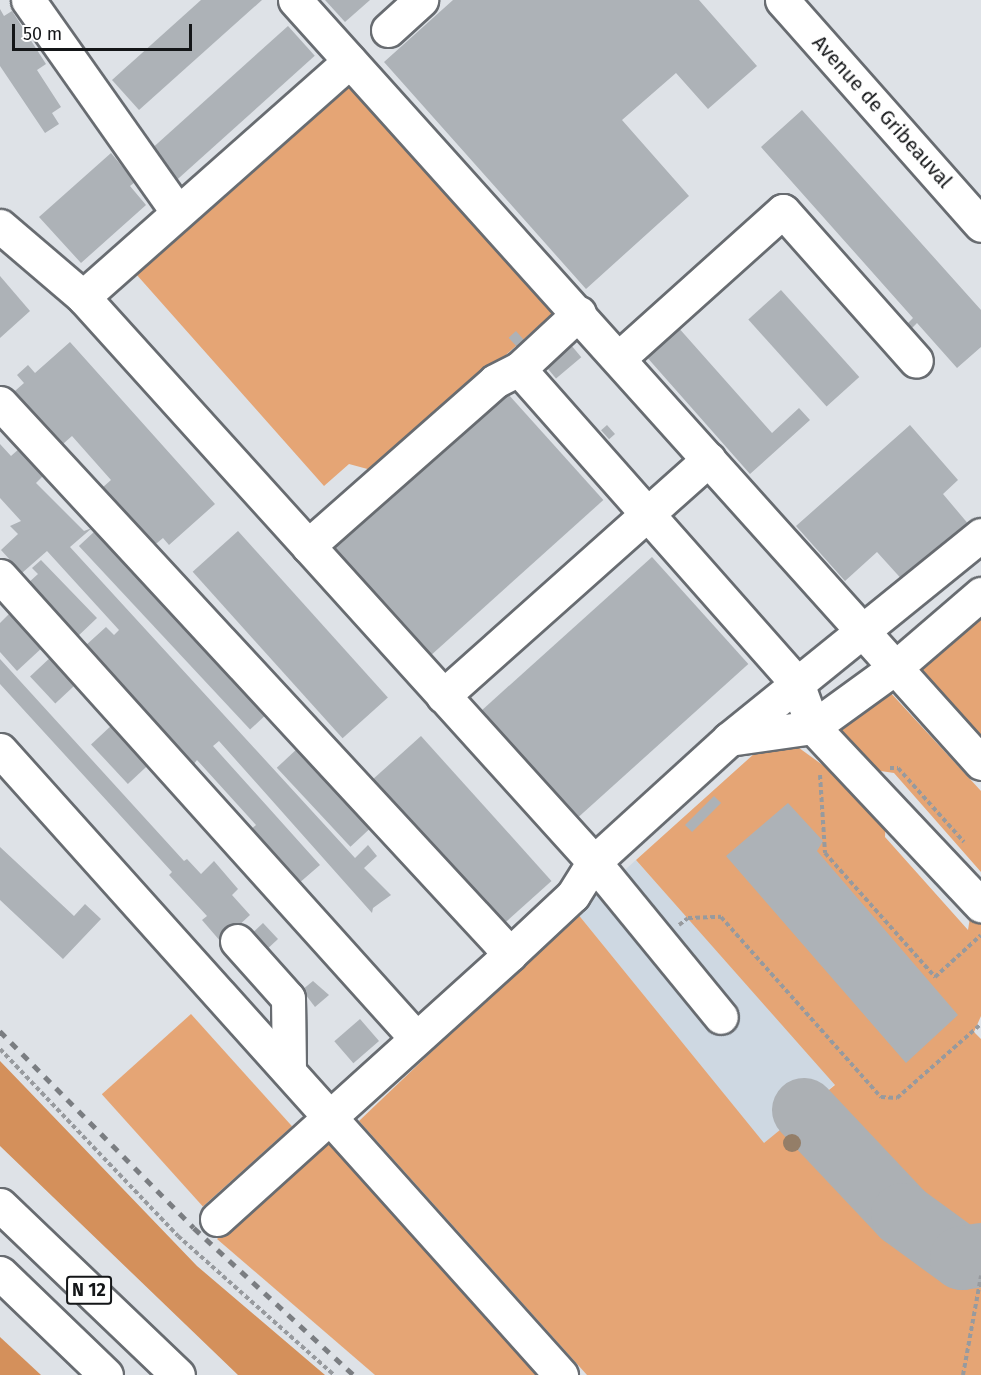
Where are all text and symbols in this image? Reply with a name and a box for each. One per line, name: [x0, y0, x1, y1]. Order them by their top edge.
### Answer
scale bar: [15, 12, 195, 50]
text: 50 m: [23, 23, 62, 45]
street label: Avenue de Gribeauval: [807, 31, 957, 193]
road number: N 12: [65, 1275, 113, 1305]

